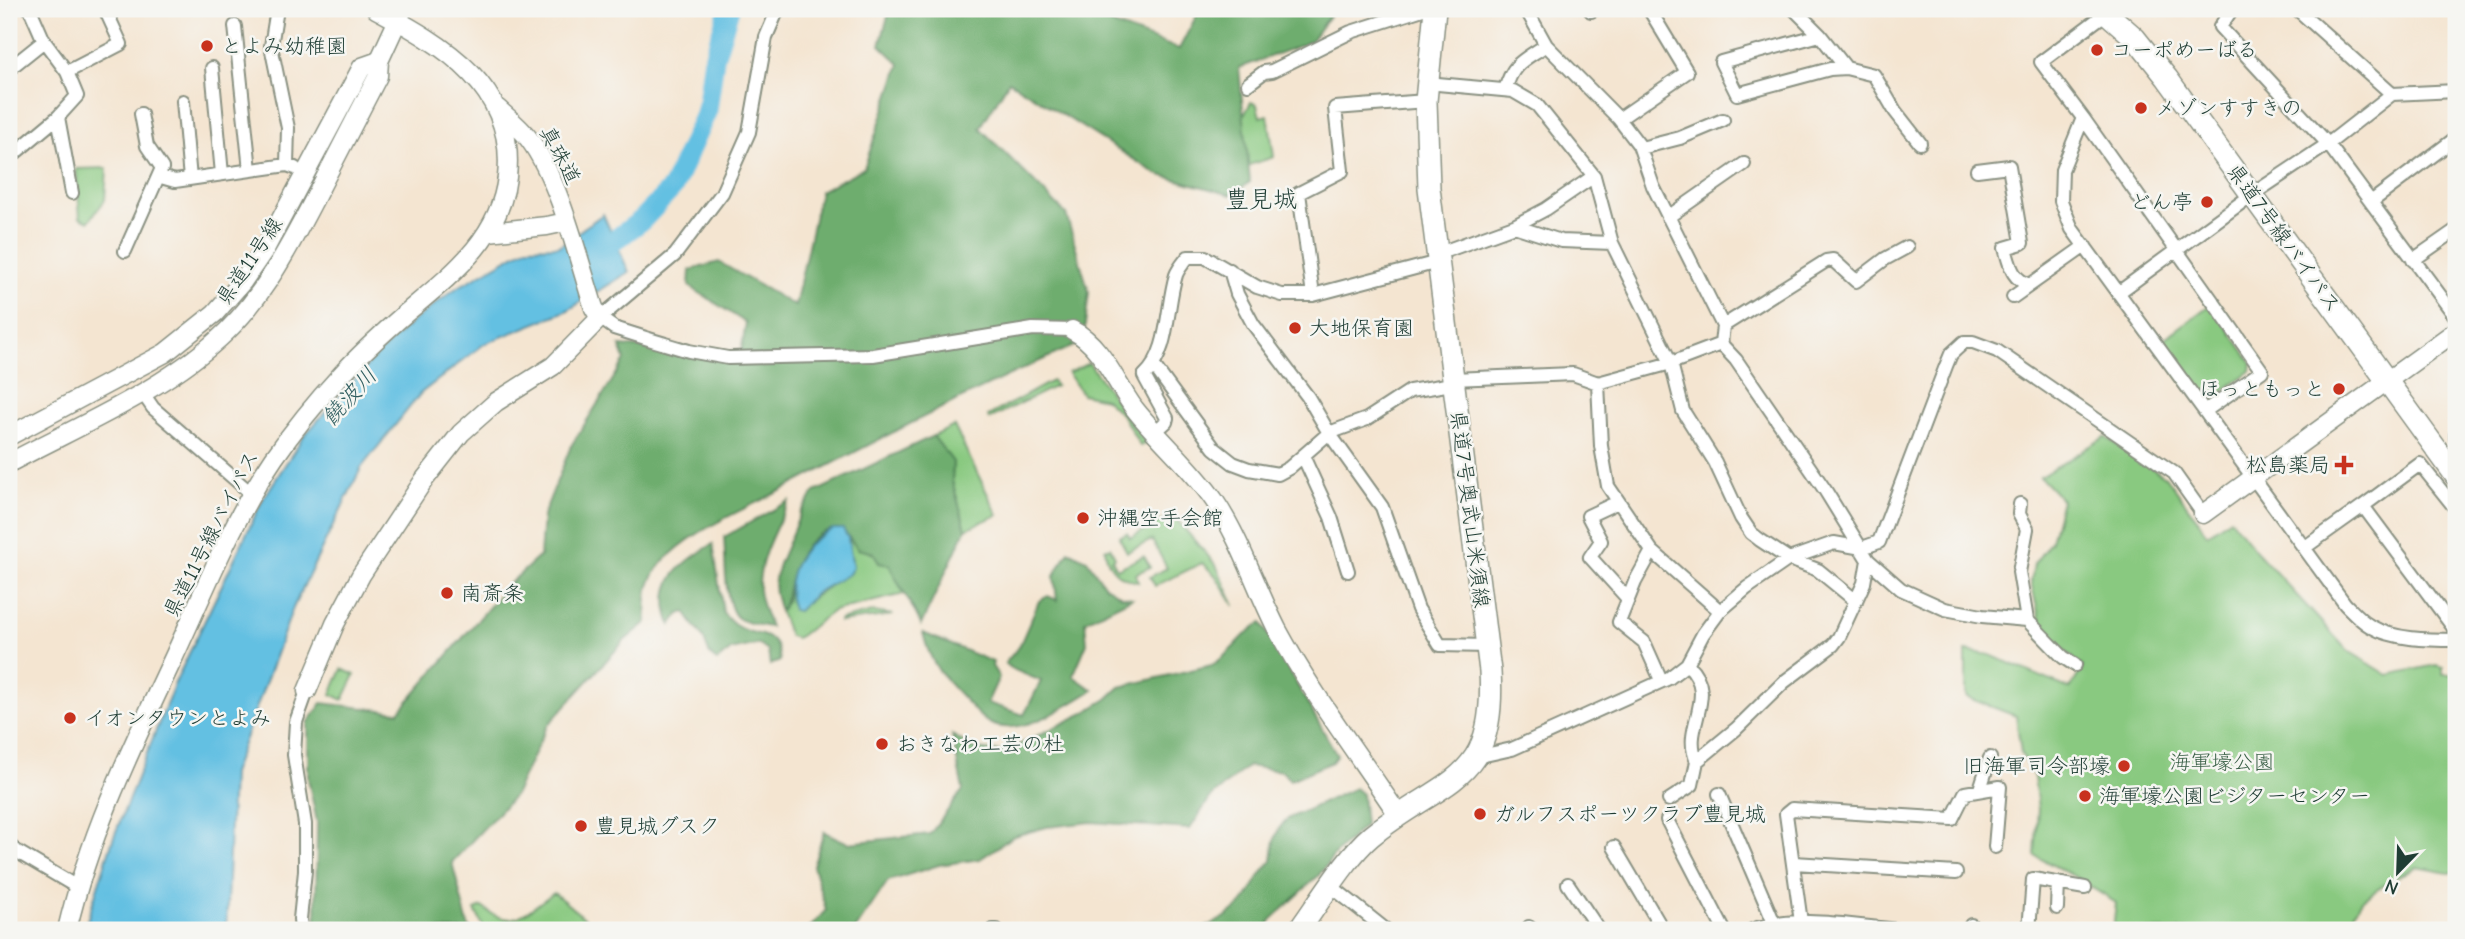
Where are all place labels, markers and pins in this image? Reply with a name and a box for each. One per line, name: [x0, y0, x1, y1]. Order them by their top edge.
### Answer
place label: とよみ幼稚園: [221, 34, 347, 58]
marker: とよみ幼稚園: [199, 38, 215, 54]
place label: コーポめーばる: [2111, 38, 2258, 62]
marker: コーポめーばる: [2089, 42, 2105, 58]
place label: メゾンすすきの: [2155, 96, 2302, 120]
marker: メゾンすすきの: [2133, 100, 2149, 116]
place label: どん亭: [2130, 190, 2193, 214]
marker: どん亭: [2199, 194, 2215, 210]
place label: 大地保育園: [1309, 316, 1414, 340]
marker: 大地保育園: [1287, 320, 1303, 336]
place label: ほっともっと: [2199, 377, 2325, 401]
marker: ほっともっと: [2331, 381, 2347, 397]
place label: 松島薬局: [2246, 453, 2330, 477]
marker: 松島薬局: [2336, 457, 2352, 473]
place label: 沖縄空手会館: [1097, 506, 1223, 530]
marker: 沖縄空手会館: [1075, 510, 1091, 526]
place label: 南斎条: [461, 581, 524, 605]
marker: 南斎条: [439, 585, 455, 601]
place label: イオンタウンとよみ: [84, 706, 271, 730]
marker: イオンタウンとよみ: [62, 710, 78, 726]
place label: おきなわ工芸の杜: [896, 732, 1064, 756]
marker: おきなわ工芸の杜: [874, 736, 890, 752]
place label: 旧海軍司令部壕: [1963, 754, 2110, 778]
marker: 旧海軍司令部壕: [2116, 758, 2132, 774]
place label: 海軍壕公園ビジターセンター: [2099, 784, 2370, 808]
marker: 海軍壕公園ビジターセンター: [2077, 788, 2093, 804]
place label: ガルフスポーツクラブ豊見城: [1494, 802, 1766, 826]
marker: ガルフスポーツクラブ豊見城: [1472, 806, 1488, 822]
place label: 豊見城グスク: [595, 814, 720, 838]
marker: 豊見城グスク: [573, 818, 589, 834]

